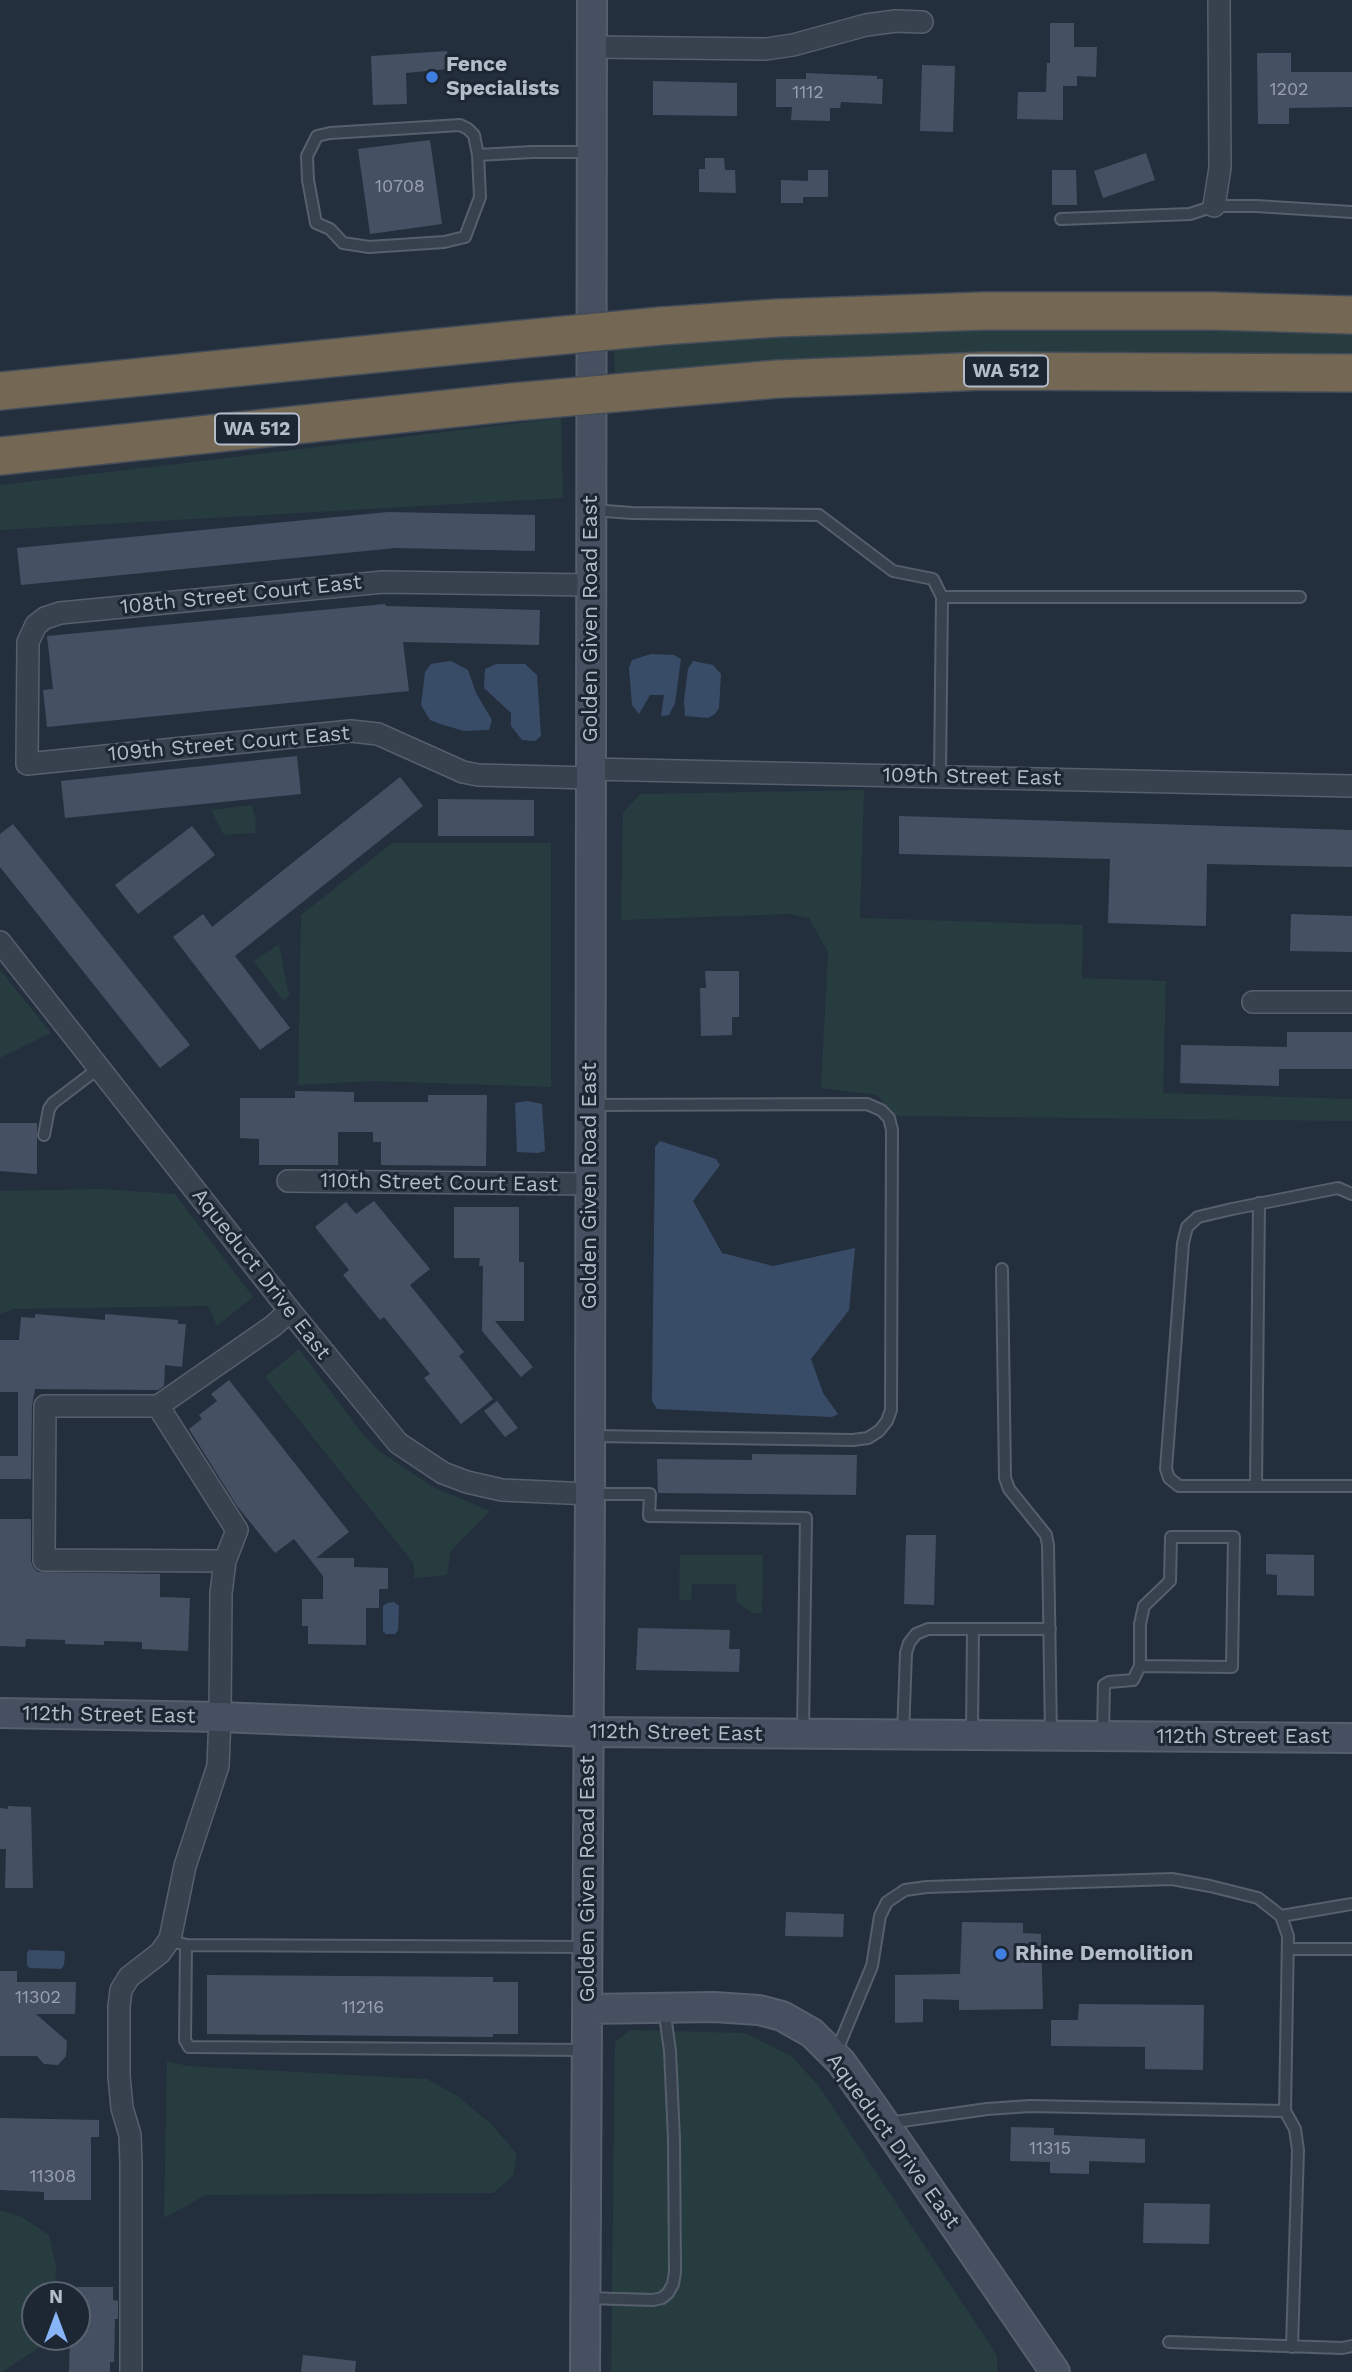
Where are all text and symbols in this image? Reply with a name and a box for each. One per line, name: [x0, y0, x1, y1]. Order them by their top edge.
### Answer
place label: Fence Specialists: [446, 52, 560, 102]
marker: Fence Specialists: [424, 69, 440, 85]
house number: 1202: [1269, 79, 1309, 101]
house number: 1112: [792, 82, 824, 104]
house number: 10708: [375, 176, 425, 198]
road number: WA 512: [964, 356, 1048, 386]
road number: WA 512: [215, 414, 299, 444]
street label: Golden Given Road East: [578, 495, 604, 743]
street label: 108th Street Court East: [119, 570, 363, 620]
street label: 109th Street Court East: [107, 721, 351, 767]
street label: 109th Street East: [882, 763, 1062, 791]
street label: Golden Given Road East: [577, 1062, 603, 1310]
street label: 110th Street Court East: [320, 1168, 558, 1198]
street label: Aqueduct Drive East: [186, 1183, 336, 1365]
street label: 112th Street East: [22, 1701, 196, 1729]
street label: 112th Street East: [589, 1719, 763, 1747]
street label: 112th Street East: [1156, 1724, 1330, 1750]
street label: Golden Given Road East: [575, 1755, 601, 2003]
place label: Rhine Demolition: [1015, 1941, 1193, 1967]
marker: Rhine Demolition: [993, 1946, 1009, 1962]
house number: 11302: [15, 1987, 61, 2009]
house number: 11216: [342, 1997, 384, 2019]
street label: Aqueduct Drive East: [821, 2049, 965, 2233]
house number: 11315: [1029, 2138, 1071, 2160]
house number: 11308: [30, 2166, 76, 2188]
north arrow: [21, 2281, 91, 2351]
text: N: [49, 2285, 63, 2308]

